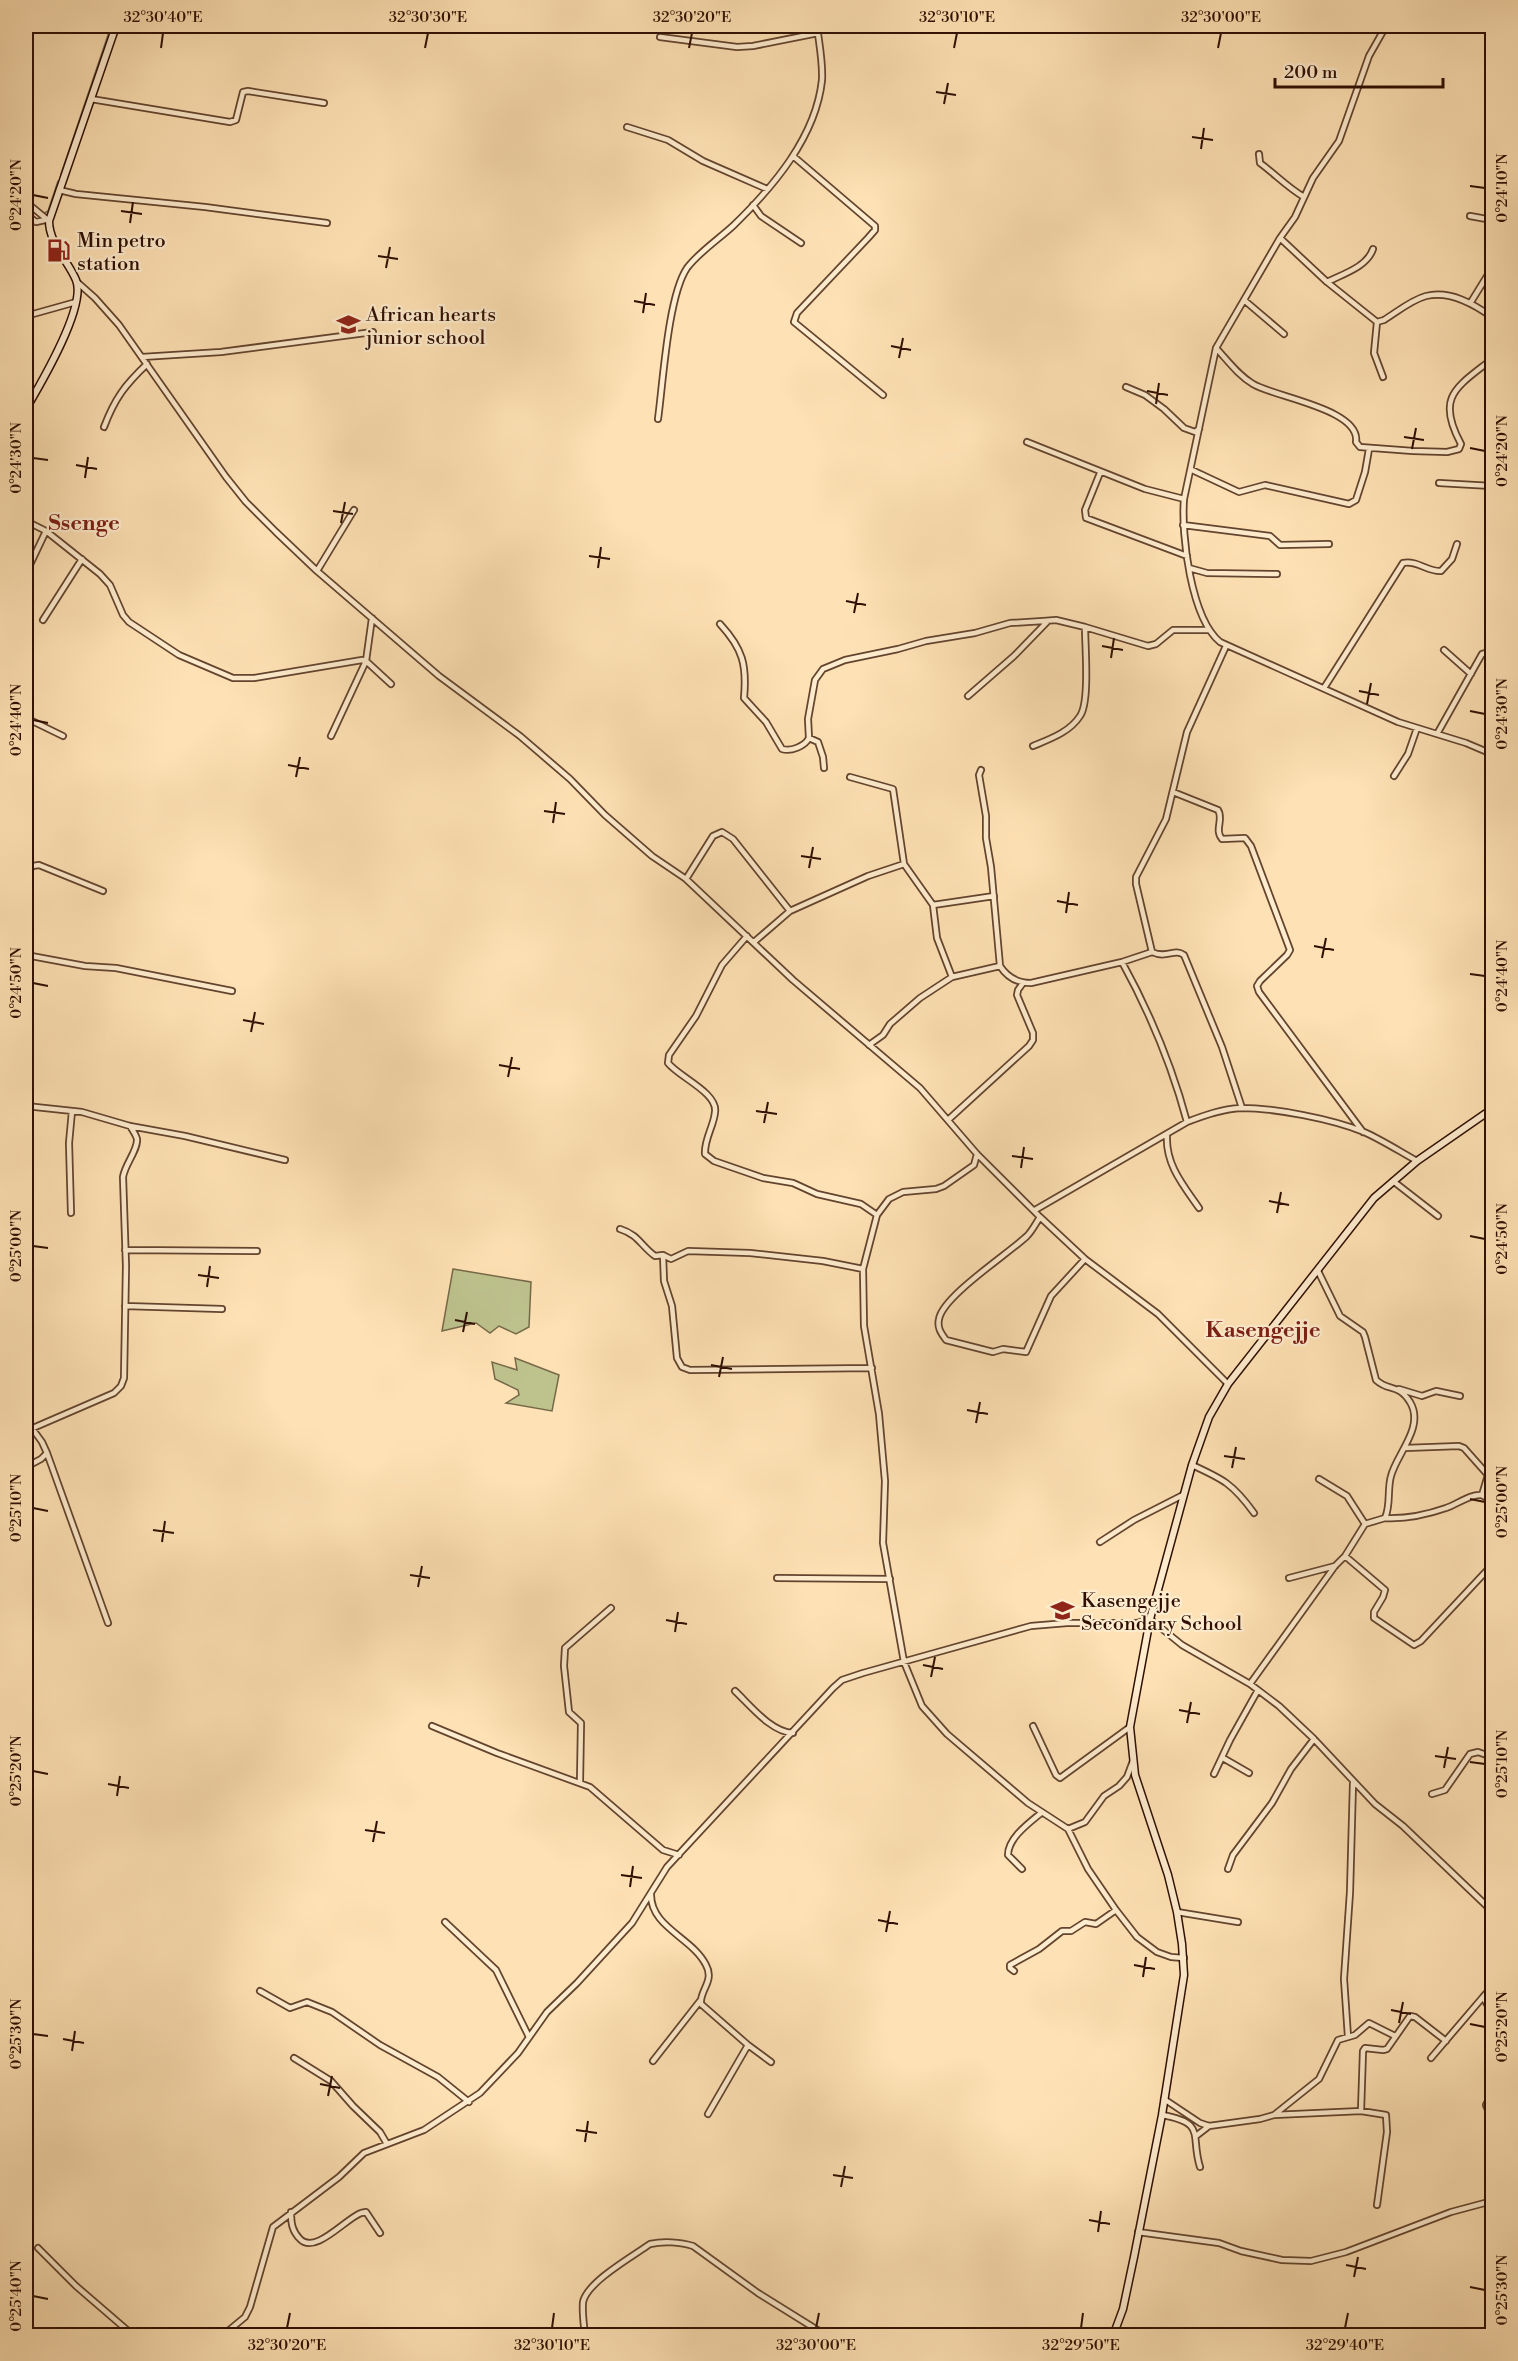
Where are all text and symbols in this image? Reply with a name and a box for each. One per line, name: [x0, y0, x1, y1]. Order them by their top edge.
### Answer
text: 32°30'40"E: [123, 8, 203, 27]
text: 32°30'30"E: [389, 8, 467, 27]
text: 32°30'20"E: [653, 8, 731, 27]
text: 32°30'10"E: [919, 8, 995, 27]
text: 32°30'00"E: [1181, 8, 1261, 27]
scale bar: [1275, 51, 1443, 89]
text: 200 m: [1284, 61, 1338, 84]
text: 0°24'10"N: [1493, 153, 1512, 223]
text: 0°24'20"N: [7, 159, 26, 231]
place label: Min petro station: [77, 229, 166, 277]
fuel station icon: Min petro station: [46, 238, 72, 264]
place label: African hearts junior school: [365, 303, 496, 351]
school or university icon: African hearts junior school: [335, 312, 361, 338]
text: 0°24'20"N: [1493, 415, 1512, 487]
text: 0°24'30"N: [7, 422, 26, 494]
district label: Ssenge: [48, 510, 120, 537]
text: 0°24'30"N: [1493, 678, 1512, 750]
text: 0°24'40"N: [7, 684, 26, 756]
text: 0°24'40"N: [1493, 940, 1512, 1012]
text: 0°24'50"N: [7, 947, 26, 1019]
text: 0°24'50"N: [1493, 1203, 1512, 1275]
text: 0°25'00"N: [7, 1210, 26, 1282]
district label: Kasengejje: [1206, 1317, 1321, 1344]
text: 0°25'00"N: [1493, 1466, 1512, 1538]
text: 0°25'10"N: [7, 1474, 26, 1542]
place label: Kasengejje Secondary School: [1081, 1589, 1242, 1637]
school or university icon: Kasengejje Secondary School: [1050, 1598, 1076, 1624]
text: 0°25'10"N: [1493, 1730, 1512, 1798]
text: 0°25'20"N: [7, 1735, 26, 1807]
text: 0°25'20"N: [1493, 1991, 1512, 2063]
text: 0°25'30"N: [7, 1999, 26, 2069]
text: 0°25'30"N: [1493, 2255, 1512, 2325]
text: 0°25'40"N: [7, 2260, 26, 2332]
text: 32°30'20"E: [248, 2336, 326, 2355]
text: 32°30'10"E: [514, 2336, 590, 2355]
text: 32°30'00"E: [776, 2336, 856, 2355]
text: 32°29'50"E: [1042, 2336, 1120, 2355]
text: 32°29'40"E: [1306, 2336, 1384, 2355]

